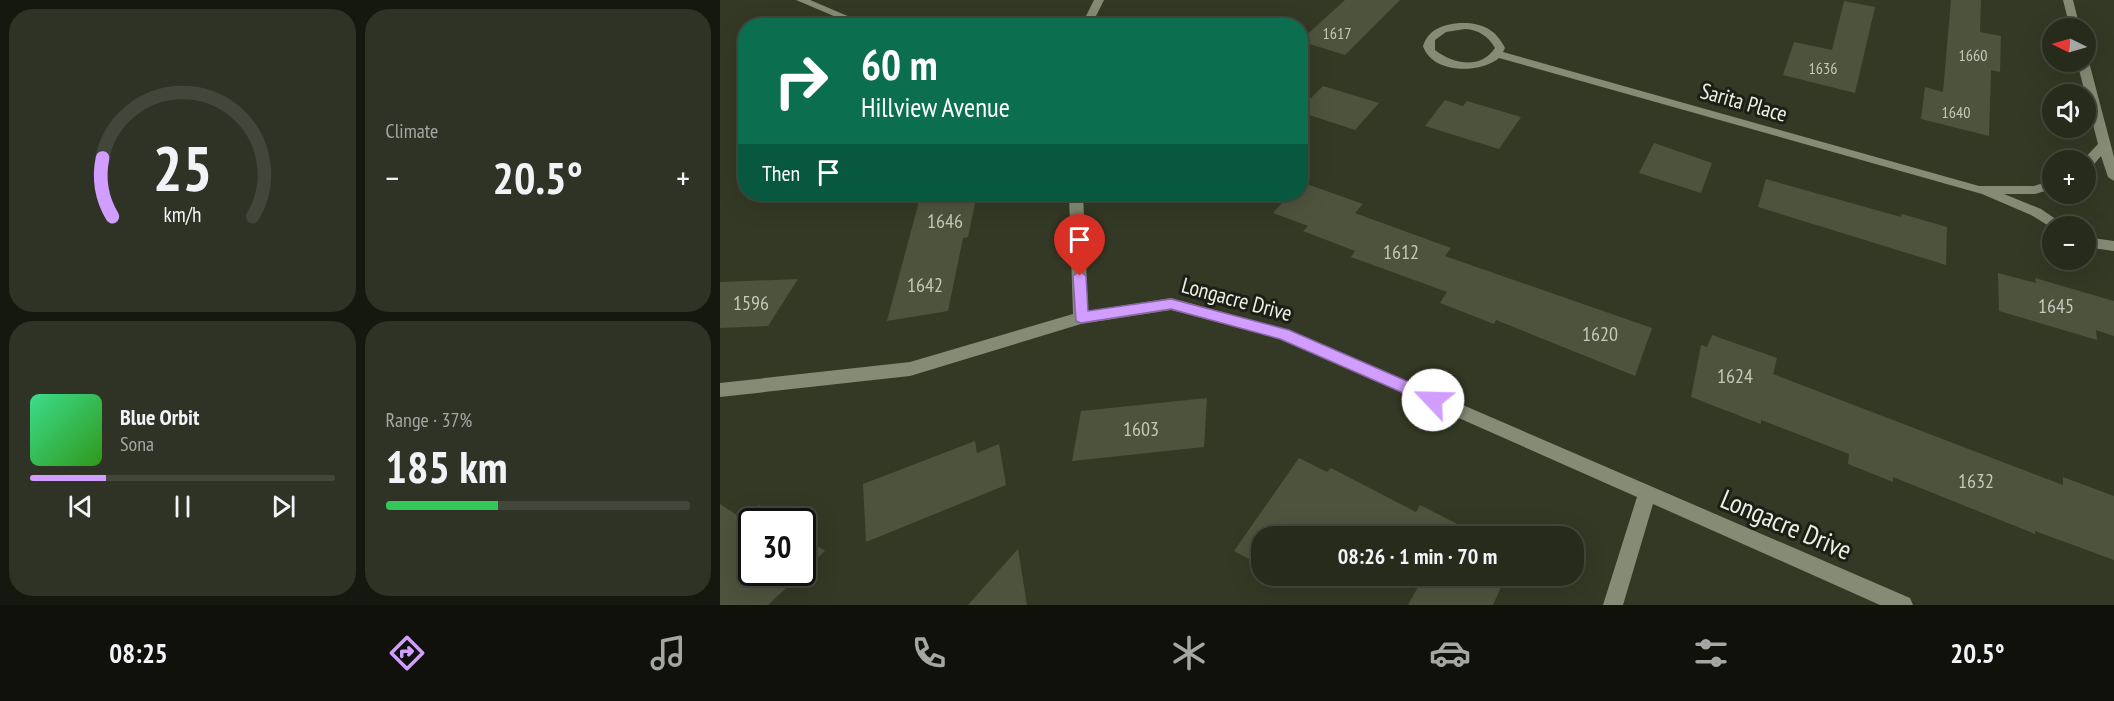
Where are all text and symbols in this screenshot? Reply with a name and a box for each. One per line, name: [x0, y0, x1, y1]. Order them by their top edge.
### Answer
north arrow: [2042, 18, 2096, 72]
map controls: [2042, 18, 2096, 270]
house number: 1617: [1323, 23, 1351, 43]
text: 60 m: [861, 37, 938, 92]
icon: right: [762, 42, 840, 120]
house number: 1660: [1959, 45, 1987, 65]
house number: 1636: [1809, 58, 1837, 78]
street label: Sarita Place: [1697, 76, 1791, 128]
button: sound: [2042, 84, 2096, 138]
text: Hillview Avenue: [861, 90, 1010, 124]
house number: 1640: [1942, 102, 1970, 122]
text: Climate: [386, 118, 438, 144]
text: 25: [152, 127, 212, 208]
text: 20.5°: [493, 148, 583, 206]
button: +: [2042, 150, 2096, 204]
text: −: [386, 156, 399, 199]
text: +: [676, 156, 690, 199]
icon: arrive: [812, 156, 845, 189]
text: Then: [762, 159, 800, 187]
text: km/h: [163, 201, 201, 229]
house number: 1646: [927, 208, 963, 234]
pin: [1054, 214, 1105, 276]
button: −: [2042, 216, 2096, 270]
icon: arrive: [1063, 223, 1096, 256]
house number: 1612: [1383, 239, 1419, 265]
street label: Longacre Drive: [1179, 271, 1295, 327]
house number: 1642: [907, 272, 943, 298]
house number: 1596: [733, 290, 769, 316]
house number: 1645: [2038, 293, 2074, 319]
house number: 1620: [1582, 321, 1618, 347]
house number: 1624: [1717, 363, 1753, 389]
position arrow: [1401, 368, 1465, 432]
text: Blue Orbit: [120, 403, 199, 431]
text: Range · 37%: [386, 407, 472, 433]
house number: 1603: [1123, 416, 1159, 442]
text: Sona: [120, 431, 154, 457]
text: 185 km: [386, 437, 508, 495]
house number: 1632: [1958, 468, 1994, 494]
street label: Longacre Drive: [1716, 481, 1857, 567]
icon: previous: [64, 490, 97, 523]
icon: pause: [166, 490, 199, 523]
icon: next: [267, 490, 300, 523]
speed limit sign: 30: [738, 508, 816, 586]
text: 08:26 · 1 min · 70 m: [1338, 542, 1497, 570]
icon: directions: [386, 632, 428, 674]
icon: music: [647, 632, 689, 674]
icon: phone: [908, 632, 950, 674]
icon: climate: [1168, 632, 1210, 674]
icon: car: [1429, 632, 1471, 674]
icon: filters: [1690, 632, 1732, 674]
text: 08:25: [109, 636, 168, 670]
text: 20.5°: [1950, 636, 2005, 670]

